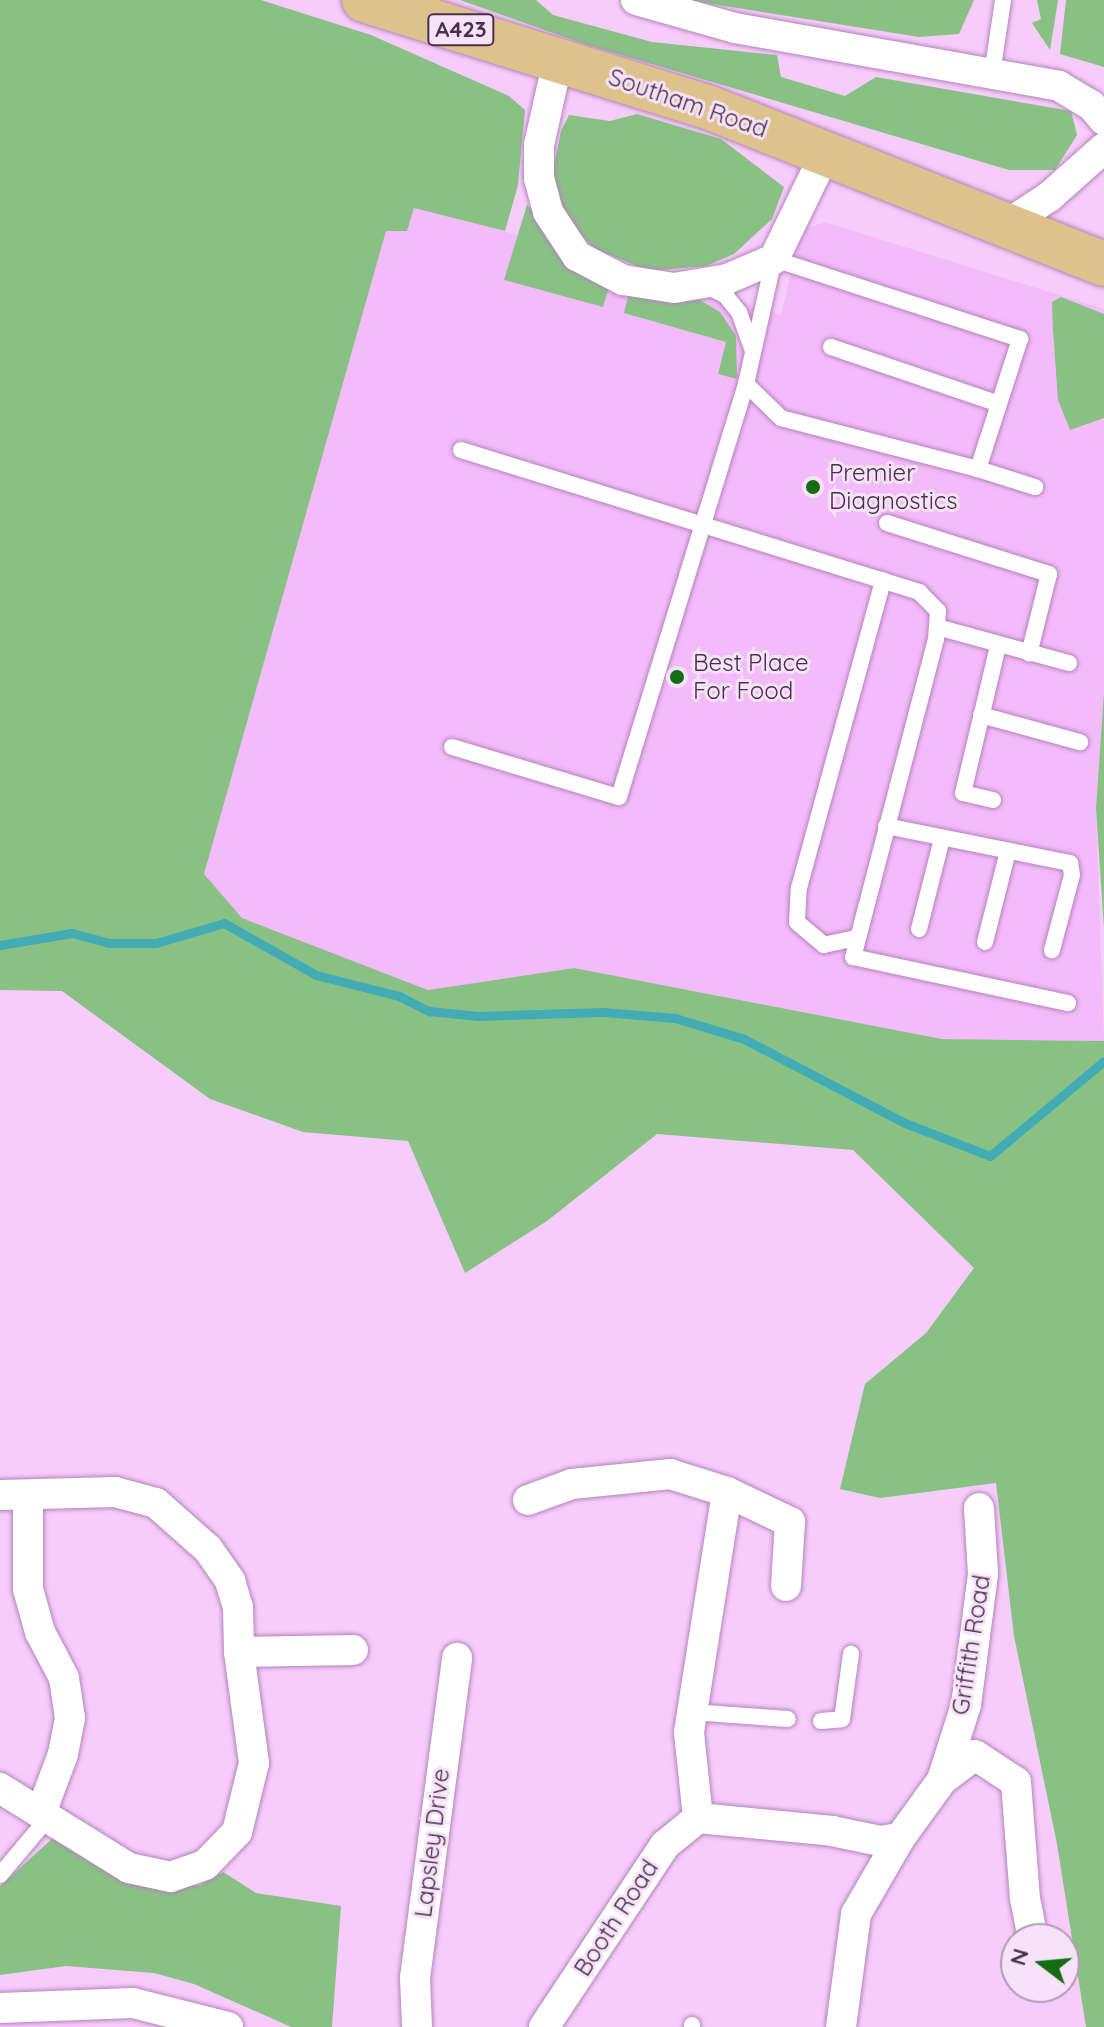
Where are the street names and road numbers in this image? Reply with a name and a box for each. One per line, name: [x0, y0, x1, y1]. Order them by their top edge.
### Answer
road number: A423: [427, 12, 495, 48]
street label: Southam Road: [605, 62, 771, 144]
street label: Griffith Road: [946, 1573, 996, 1717]
street label: Lapsley Drive: [409, 1767, 455, 1919]
street label: Booth Road: [568, 1855, 664, 1981]

